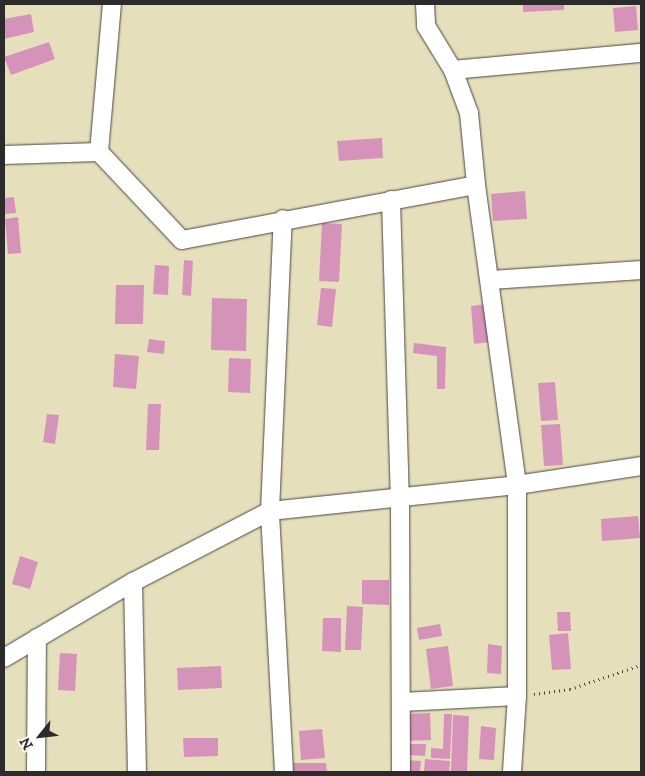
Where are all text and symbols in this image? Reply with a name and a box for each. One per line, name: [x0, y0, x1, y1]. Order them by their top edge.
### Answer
north arrow: [15, 711, 65, 761]
text: N: [16, 734, 38, 753]

